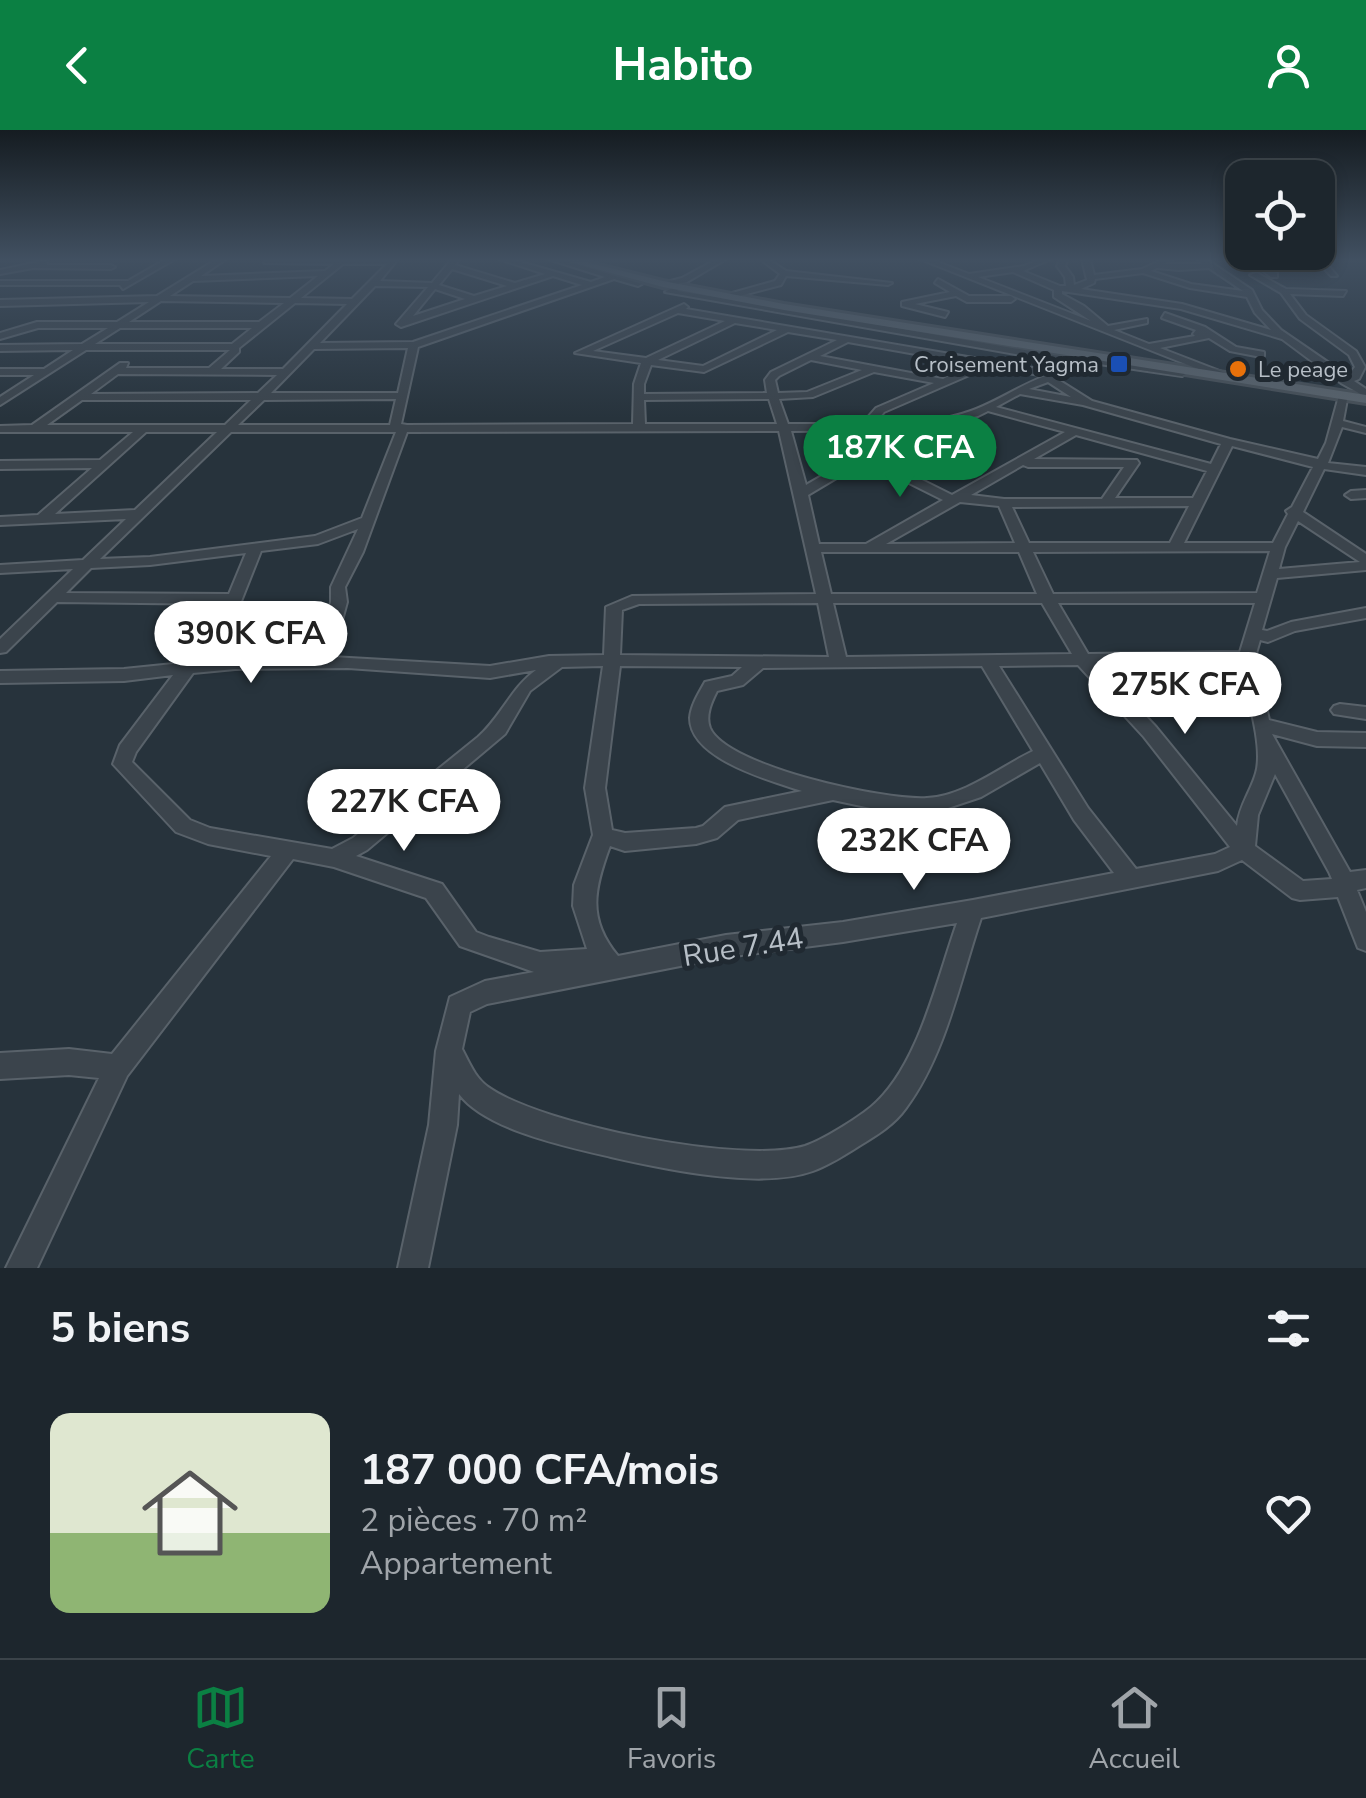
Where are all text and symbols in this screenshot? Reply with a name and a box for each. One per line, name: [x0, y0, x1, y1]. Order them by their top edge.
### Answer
text: Habito: [613, 35, 753, 96]
icon: back: [50, 38, 105, 93]
icon: person: [1261, 38, 1316, 93]
map controls: [1225, 160, 1335, 270]
button: locate: [1225, 160, 1335, 270]
place label: Croisement Yagma: [914, 350, 1099, 380]
marker: Croisement Yagma: [1108, 353, 1130, 375]
place label: Le peage: [1258, 355, 1348, 385]
marker: Le peage: [1227, 358, 1249, 380]
pin: 187K CFA: [797, 415, 1003, 500]
text: 187K CFA: [825, 426, 975, 469]
pin: 390K CFA: [148, 601, 354, 686]
text: 390K CFA: [176, 612, 326, 655]
pin: 275K CFA: [1082, 652, 1288, 737]
text: 275K CFA: [1110, 663, 1260, 706]
pin: 227K CFA: [301, 769, 507, 854]
text: 227K CFA: [329, 780, 479, 823]
pin: 232K CFA: [811, 808, 1017, 893]
text: 232K CFA: [839, 819, 989, 862]
street label: Rue 7.44: [680, 918, 806, 977]
text: 5 biens: [50, 1300, 190, 1357]
icon: filters: [1261, 1301, 1316, 1356]
text: 187 000 CFA/mois: [360, 1442, 719, 1499]
icon: home: [130, 1453, 250, 1573]
icon: heart: [1261, 1486, 1316, 1541]
text: 2 pièces · 70 m²: [360, 1499, 587, 1542]
text: Appartement: [360, 1542, 552, 1585]
tab: Carte: [186, 1680, 255, 1778]
tab: Favoris: [627, 1680, 716, 1778]
tab: Accueil: [1089, 1680, 1180, 1778]

